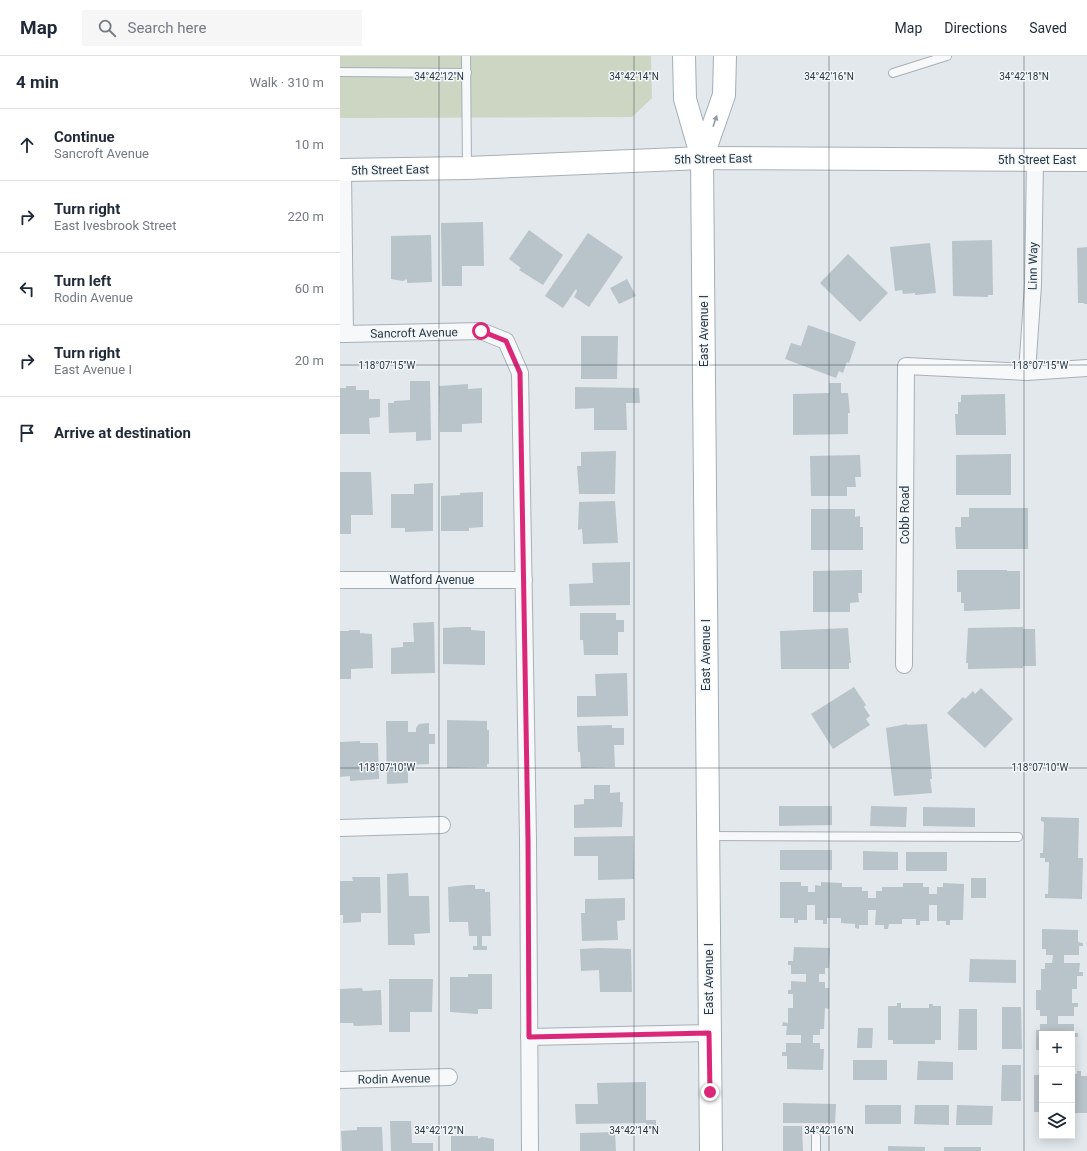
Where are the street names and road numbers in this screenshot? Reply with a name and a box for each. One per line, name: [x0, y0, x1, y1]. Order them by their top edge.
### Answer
street label: 5th Street East: [674, 151, 752, 167]
street label: 5th Street East: [998, 153, 1076, 167]
street label: 5th Street East: [351, 162, 429, 178]
street label: Linn Way: [1026, 241, 1040, 290]
street label: East Avenue I: [697, 295, 711, 367]
street label: Sancroft Avenue: [370, 325, 458, 341]
street label: Cobb Road: [898, 486, 912, 544]
street label: Watford Avenue: [390, 573, 474, 587]
street label: East Avenue I: [699, 619, 713, 691]
street label: East Avenue I: [702, 943, 716, 1015]
street label: Rodin Avenue: [357, 1071, 431, 1087]

